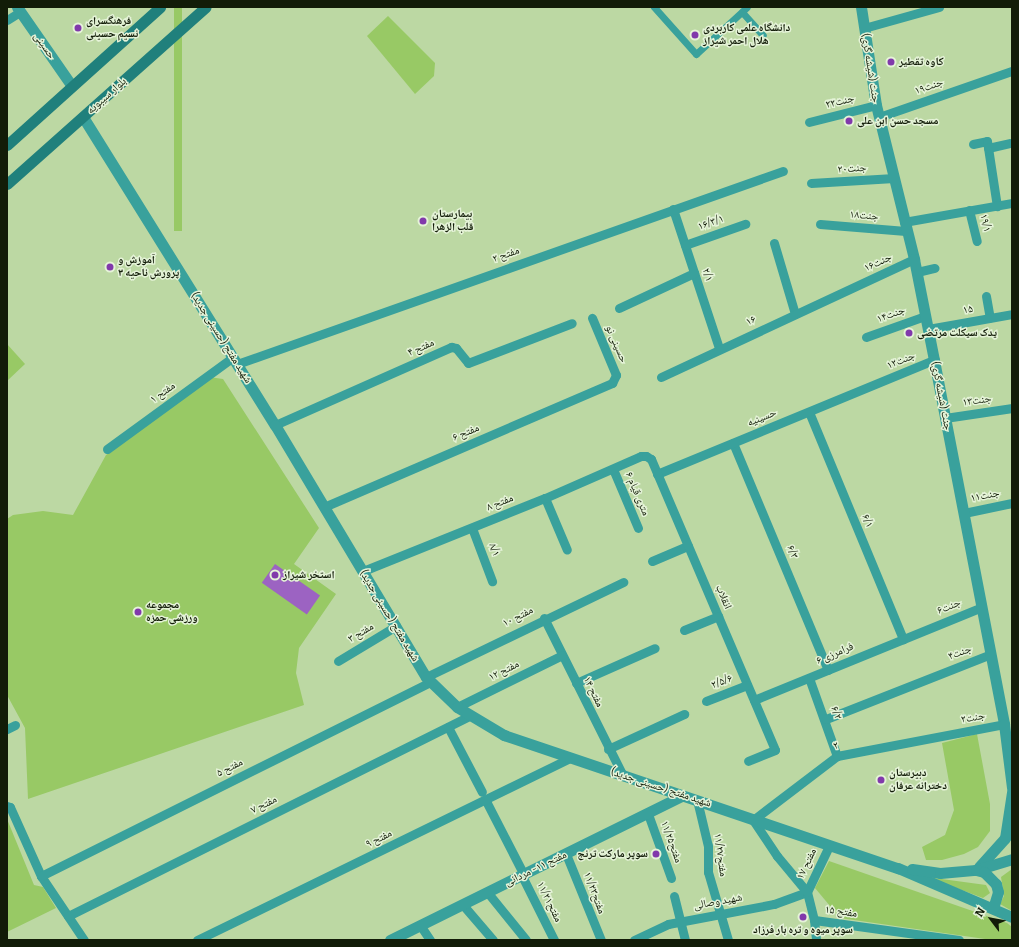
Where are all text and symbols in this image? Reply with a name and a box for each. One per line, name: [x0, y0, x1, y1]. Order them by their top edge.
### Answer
place label: فرهنگسرای نسیم حسینی: [86, 15, 138, 41]
place label: دانشگاه علمی کاربردی هلال احمر شیراز: [703, 22, 790, 48]
marker: فرهنگسرای نسیم حسینی: [73, 23, 83, 33]
street label: حسینی: [30, 30, 58, 62]
marker: دانشگاه علمی کاربردی هلال احمر شیراز: [690, 30, 700, 40]
street label: جنت (شیشه گری): [858, 33, 882, 103]
place label: کاوه تقطیر: [899, 55, 944, 69]
marker: کاوه تقطیر: [886, 57, 896, 67]
street label: بلوار سیبویه: [85, 75, 129, 117]
street label: جنت۱۹: [913, 76, 945, 98]
street label: جنت۲۲: [824, 92, 856, 112]
place label: مسجد حسن ابن علی: [857, 114, 938, 128]
marker: مسجد حسن ابن علی: [844, 116, 854, 126]
street label: جنت۲۰: [837, 161, 867, 177]
place label: بیمارستان قلب الزهرا: [432, 208, 473, 234]
street label: جنت۱۸: [849, 208, 879, 224]
street label: ۱۶/۳/۱: [696, 212, 726, 234]
street label: ۱۹/۱: [977, 213, 993, 233]
marker: بیمارستان قلب الزهرا: [417, 215, 429, 227]
street label: مفتح ۲: [491, 244, 521, 266]
street label: جنت۱۶: [862, 251, 894, 275]
place label: آموزش و پرورش ناحیه ۳: [118, 254, 179, 280]
marker: آموزش و پرورش ناحیه ۳: [105, 262, 115, 272]
street label: ۲/۱: [699, 267, 715, 283]
street label: شهید مفتح (حسینی جدید): [188, 290, 254, 386]
street label: ۱۵: [962, 303, 974, 317]
street label: جنت۱۴: [875, 304, 907, 326]
street label: ۱۶: [744, 313, 758, 329]
street label: حسینی نو: [602, 323, 630, 365]
place label: یدک سیکلت مرتضی: [917, 326, 997, 340]
marker: یدک سیکلت مرتضی: [904, 328, 914, 338]
street label: مفتح ۴: [406, 336, 436, 360]
street label: جنت۱۲: [885, 349, 917, 373]
street label: جنت (شیشه گری): [928, 361, 954, 431]
street label: مفتح ۱: [148, 380, 178, 406]
street label: جنت۱۳: [962, 392, 992, 410]
street label: حسینیه: [745, 406, 779, 430]
street label: مفتح ۶: [451, 422, 481, 444]
street label: ۶ متری قیام: [622, 470, 652, 518]
street label: جنت۱۱: [969, 487, 1001, 505]
street label: مفتح ۸: [485, 492, 515, 514]
street label: ۶/۱: [858, 512, 876, 530]
street label: ۸/۱: [485, 541, 503, 559]
street label: ۶/۳: [783, 543, 801, 561]
place label: استخر شیراز: [283, 568, 335, 582]
street label: شهید مفتح (حسینی جدید): [356, 568, 422, 664]
marker: استخر شیراز: [270, 570, 280, 580]
street label: انقلاب: [712, 583, 734, 611]
street label: جنت۶: [935, 596, 963, 618]
place label: مجموعه ورزشی حمزه: [146, 599, 198, 625]
street label: مفتح ۱۰: [500, 604, 536, 630]
marker: مجموعه ورزشی حمزه: [133, 607, 143, 617]
street label: مفتح ۳: [346, 620, 376, 646]
street label: فرامرزی ۶: [814, 640, 856, 668]
street label: جنت۴: [946, 643, 974, 663]
street label: مفتح ۱۲: [486, 658, 522, 684]
street label: ۲/۵/۶: [709, 672, 735, 692]
street label: مفتح ۱۴: [580, 674, 606, 710]
street label: ۶/۲: [827, 704, 845, 722]
street label: جنت۲: [960, 709, 986, 727]
street label: ۲: [831, 739, 841, 753]
street label: مفتح ۵: [215, 756, 245, 780]
street label: شهید مفتح (حسینی جدید): [609, 766, 713, 810]
place label: دبیرستان دخترانه عرفان: [889, 767, 947, 793]
marker: دبیرستان دخترانه عرفان: [876, 775, 886, 785]
street label: مفتح ۷: [249, 793, 279, 817]
street label: مفتح۱۱/۲۵: [657, 819, 685, 865]
street label: مفتح ۹: [364, 827, 394, 851]
street label: مفتح۱۱/۲۷: [710, 832, 730, 878]
street label: مفتح ۱۷: [794, 846, 820, 882]
place label: سوپر مارکت ترنج: [577, 847, 648, 861]
street label: مفتح ۱۱- مردانی: [503, 848, 569, 890]
marker: سوپر مارکت ترنج: [651, 849, 661, 859]
street label: مفتح۱۱/۲۳: [580, 870, 608, 916]
street label: مفتح۱۱/۲۱: [533, 879, 565, 925]
street label: شهید وصالی: [693, 891, 743, 913]
north arrow: [971, 899, 1011, 939]
street label: مفتح ۱۵: [824, 903, 858, 921]
text: N: [973, 905, 988, 919]
marker: سوپر میوه و تره بار فرزاد: [798, 912, 808, 922]
place label: سوپر میوه و تره بار فرزاد: [753, 923, 853, 937]

